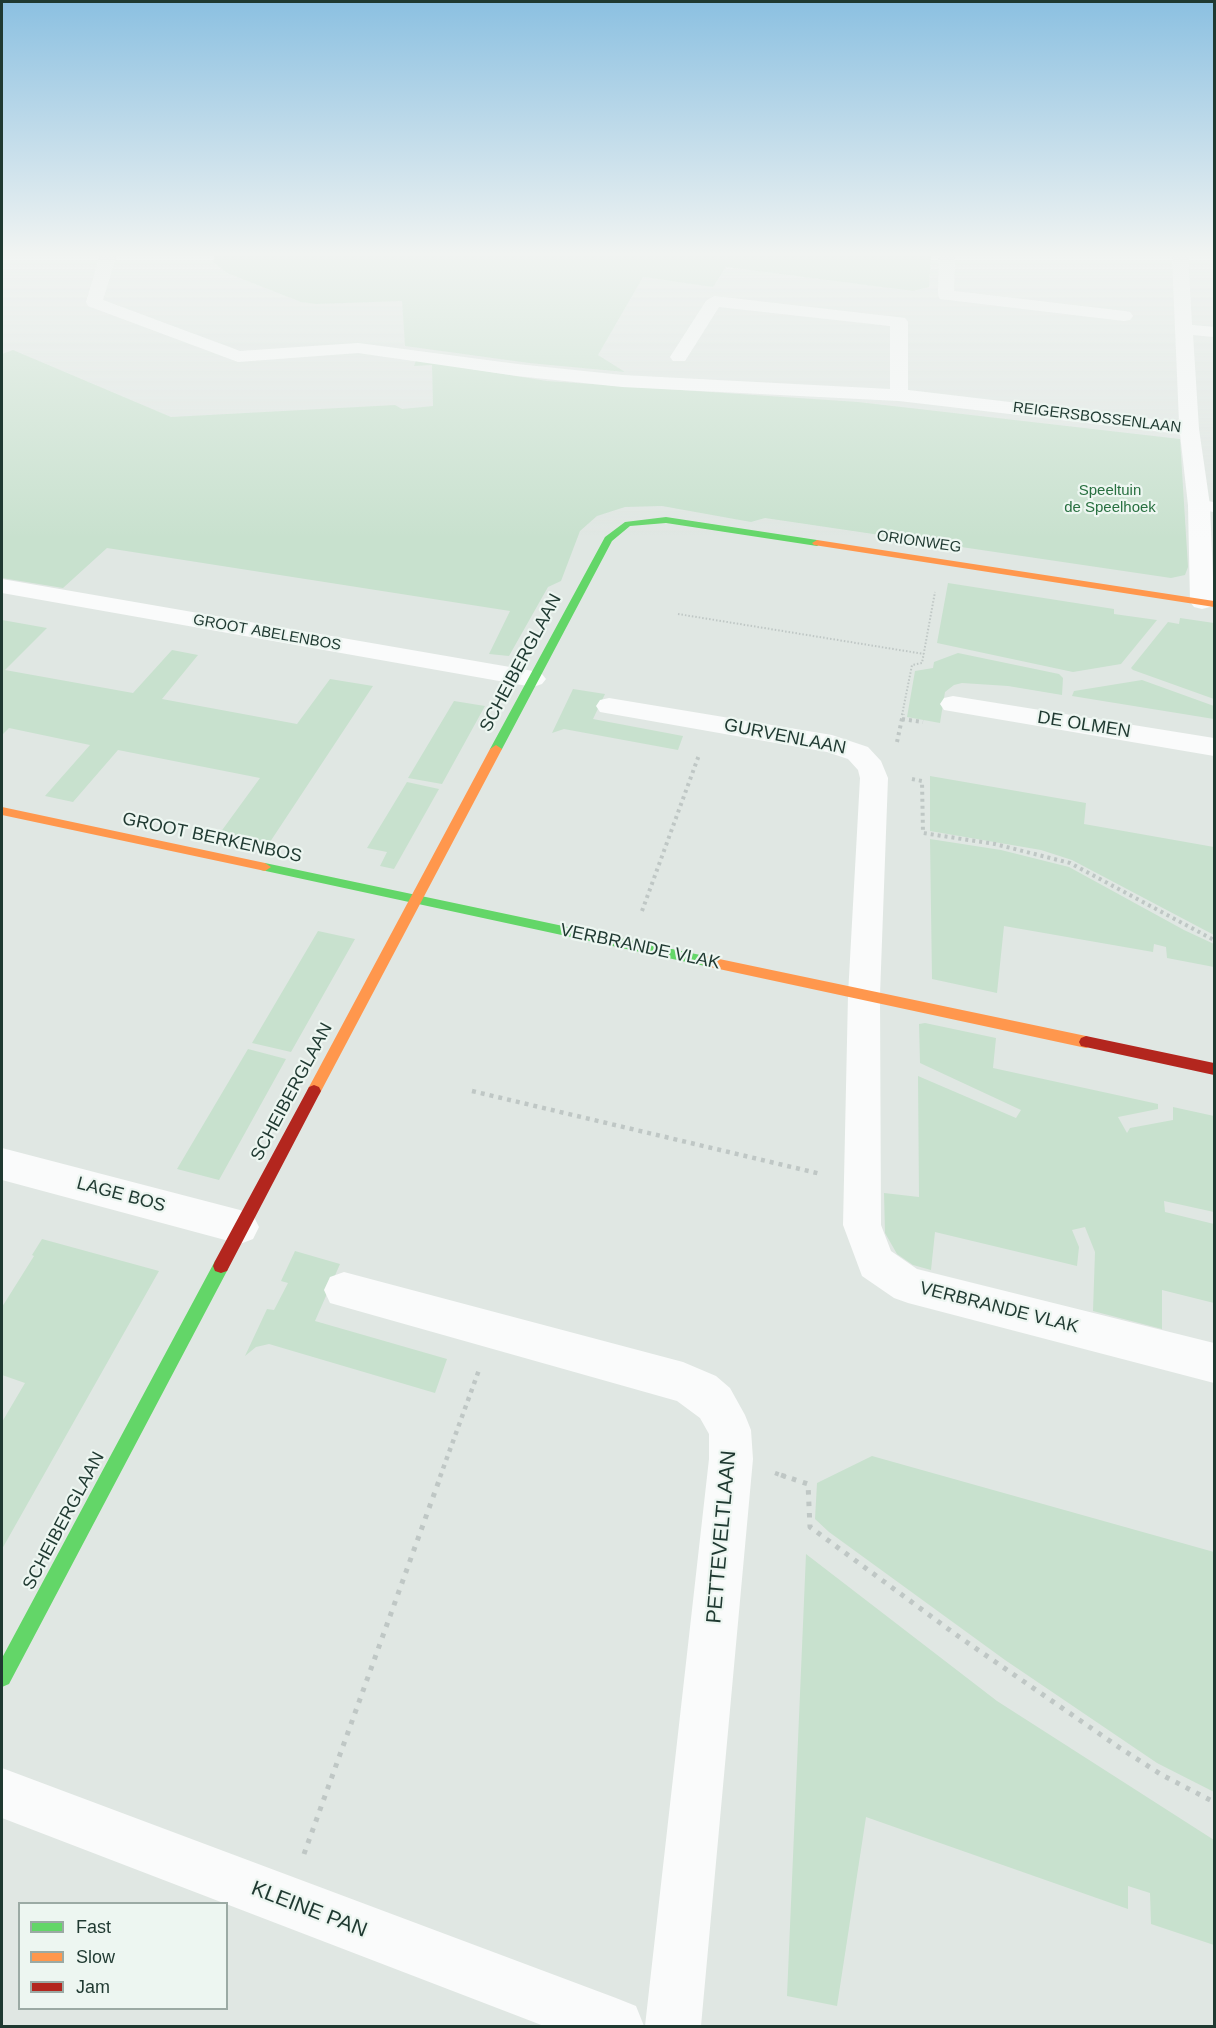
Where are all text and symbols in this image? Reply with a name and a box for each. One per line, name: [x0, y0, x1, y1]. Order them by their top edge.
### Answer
street label: REIGERSBOSSENLAAN: [1012, 399, 1182, 437]
park label: Speeltuin de Speelhoek: [1064, 482, 1156, 517]
street label: ORIONWEG: [876, 527, 962, 557]
street label: SCHEIBERGLAAN: [476, 590, 566, 736]
street label: GROOT ABELENBOS: [192, 611, 342, 655]
street label: DE OLMEN: [1036, 707, 1132, 743]
street label: GURVENLAAN: [722, 715, 848, 759]
street label: GROOT BERKENBOS: [120, 808, 304, 868]
street label: VERBRANDE VLAK: [558, 919, 722, 975]
street label: SCHEIBERGLAAN: [247, 1019, 337, 1165]
street label: LAGE BOS: [74, 1173, 168, 1217]
street label: VERBRANDE VLAK: [917, 1278, 1081, 1338]
street label: SCHEIBERGLAAN: [19, 1448, 109, 1594]
street label: PETTEVELTLAAN: [702, 1449, 742, 1625]
street label: KLEINE PAN: [247, 1876, 371, 1944]
legend: [18, 1902, 228, 2010]
text: Fast: [76, 1917, 111, 1937]
text: Slow: [76, 1947, 115, 1967]
text: Jam: [76, 1977, 110, 1997]

